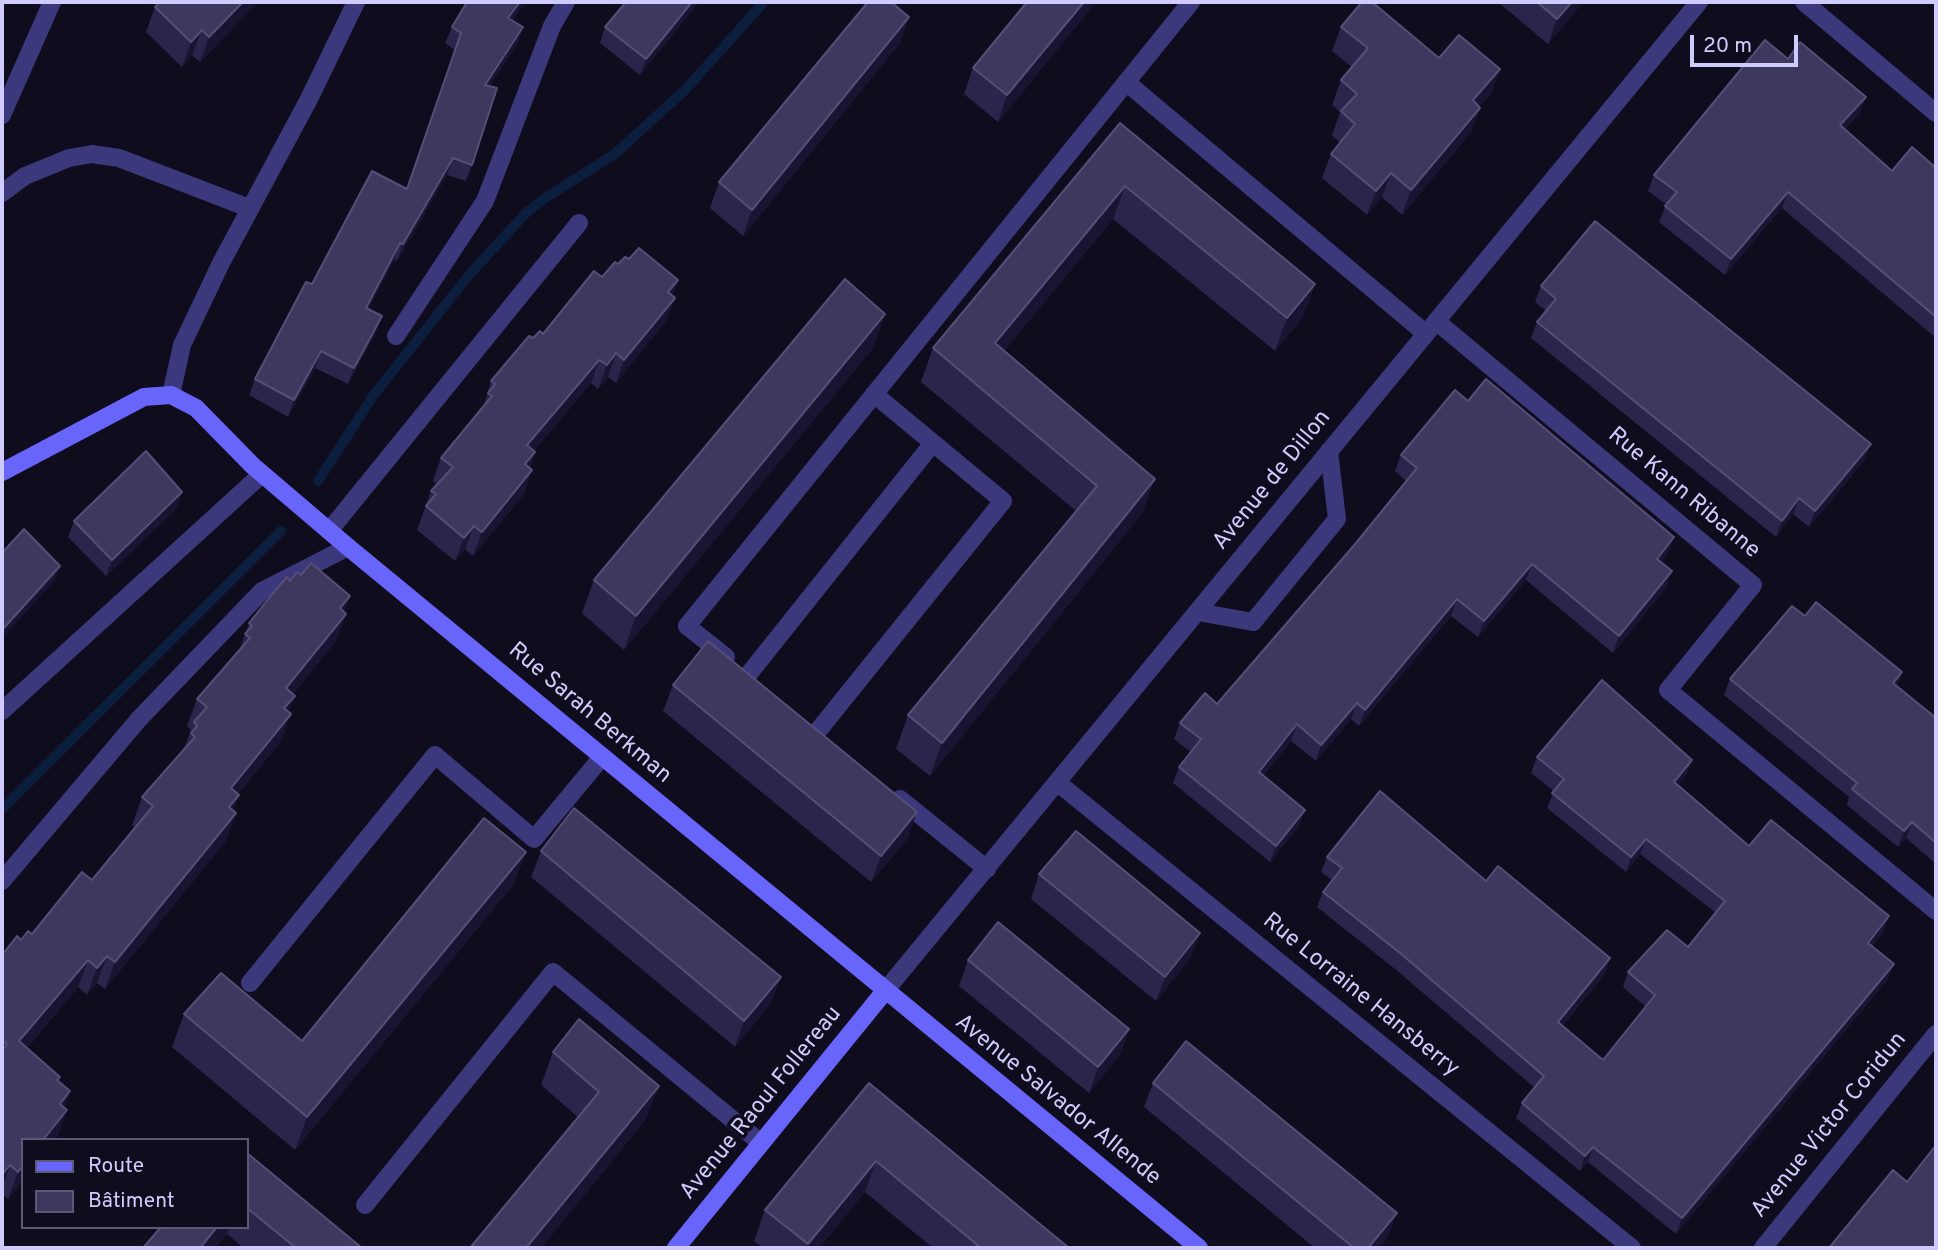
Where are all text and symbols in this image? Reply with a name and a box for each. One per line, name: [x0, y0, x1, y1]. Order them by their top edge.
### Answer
scale bar: [1693, 21, 1801, 65]
text: 20 m: [1703, 33, 1752, 60]
street label: Avenue de Dillon: [1208, 405, 1338, 557]
street label: Rue Kann Ribanne: [1601, 422, 1765, 566]
street label: Rue Sarah Berkman: [502, 638, 676, 790]
street label: Rue Lorraine Hansberry: [1256, 908, 1464, 1084]
street label: Avenue Raoul Follereau: [675, 1002, 849, 1206]
street label: Avenue Salvador Allende: [949, 1009, 1165, 1193]
street label: Avenue Victor Coridun: [1746, 1027, 1914, 1225]
legend: [21, 1138, 248, 1229]
text: Route: [88, 1153, 144, 1180]
text: Bâtiment: [88, 1188, 175, 1215]

